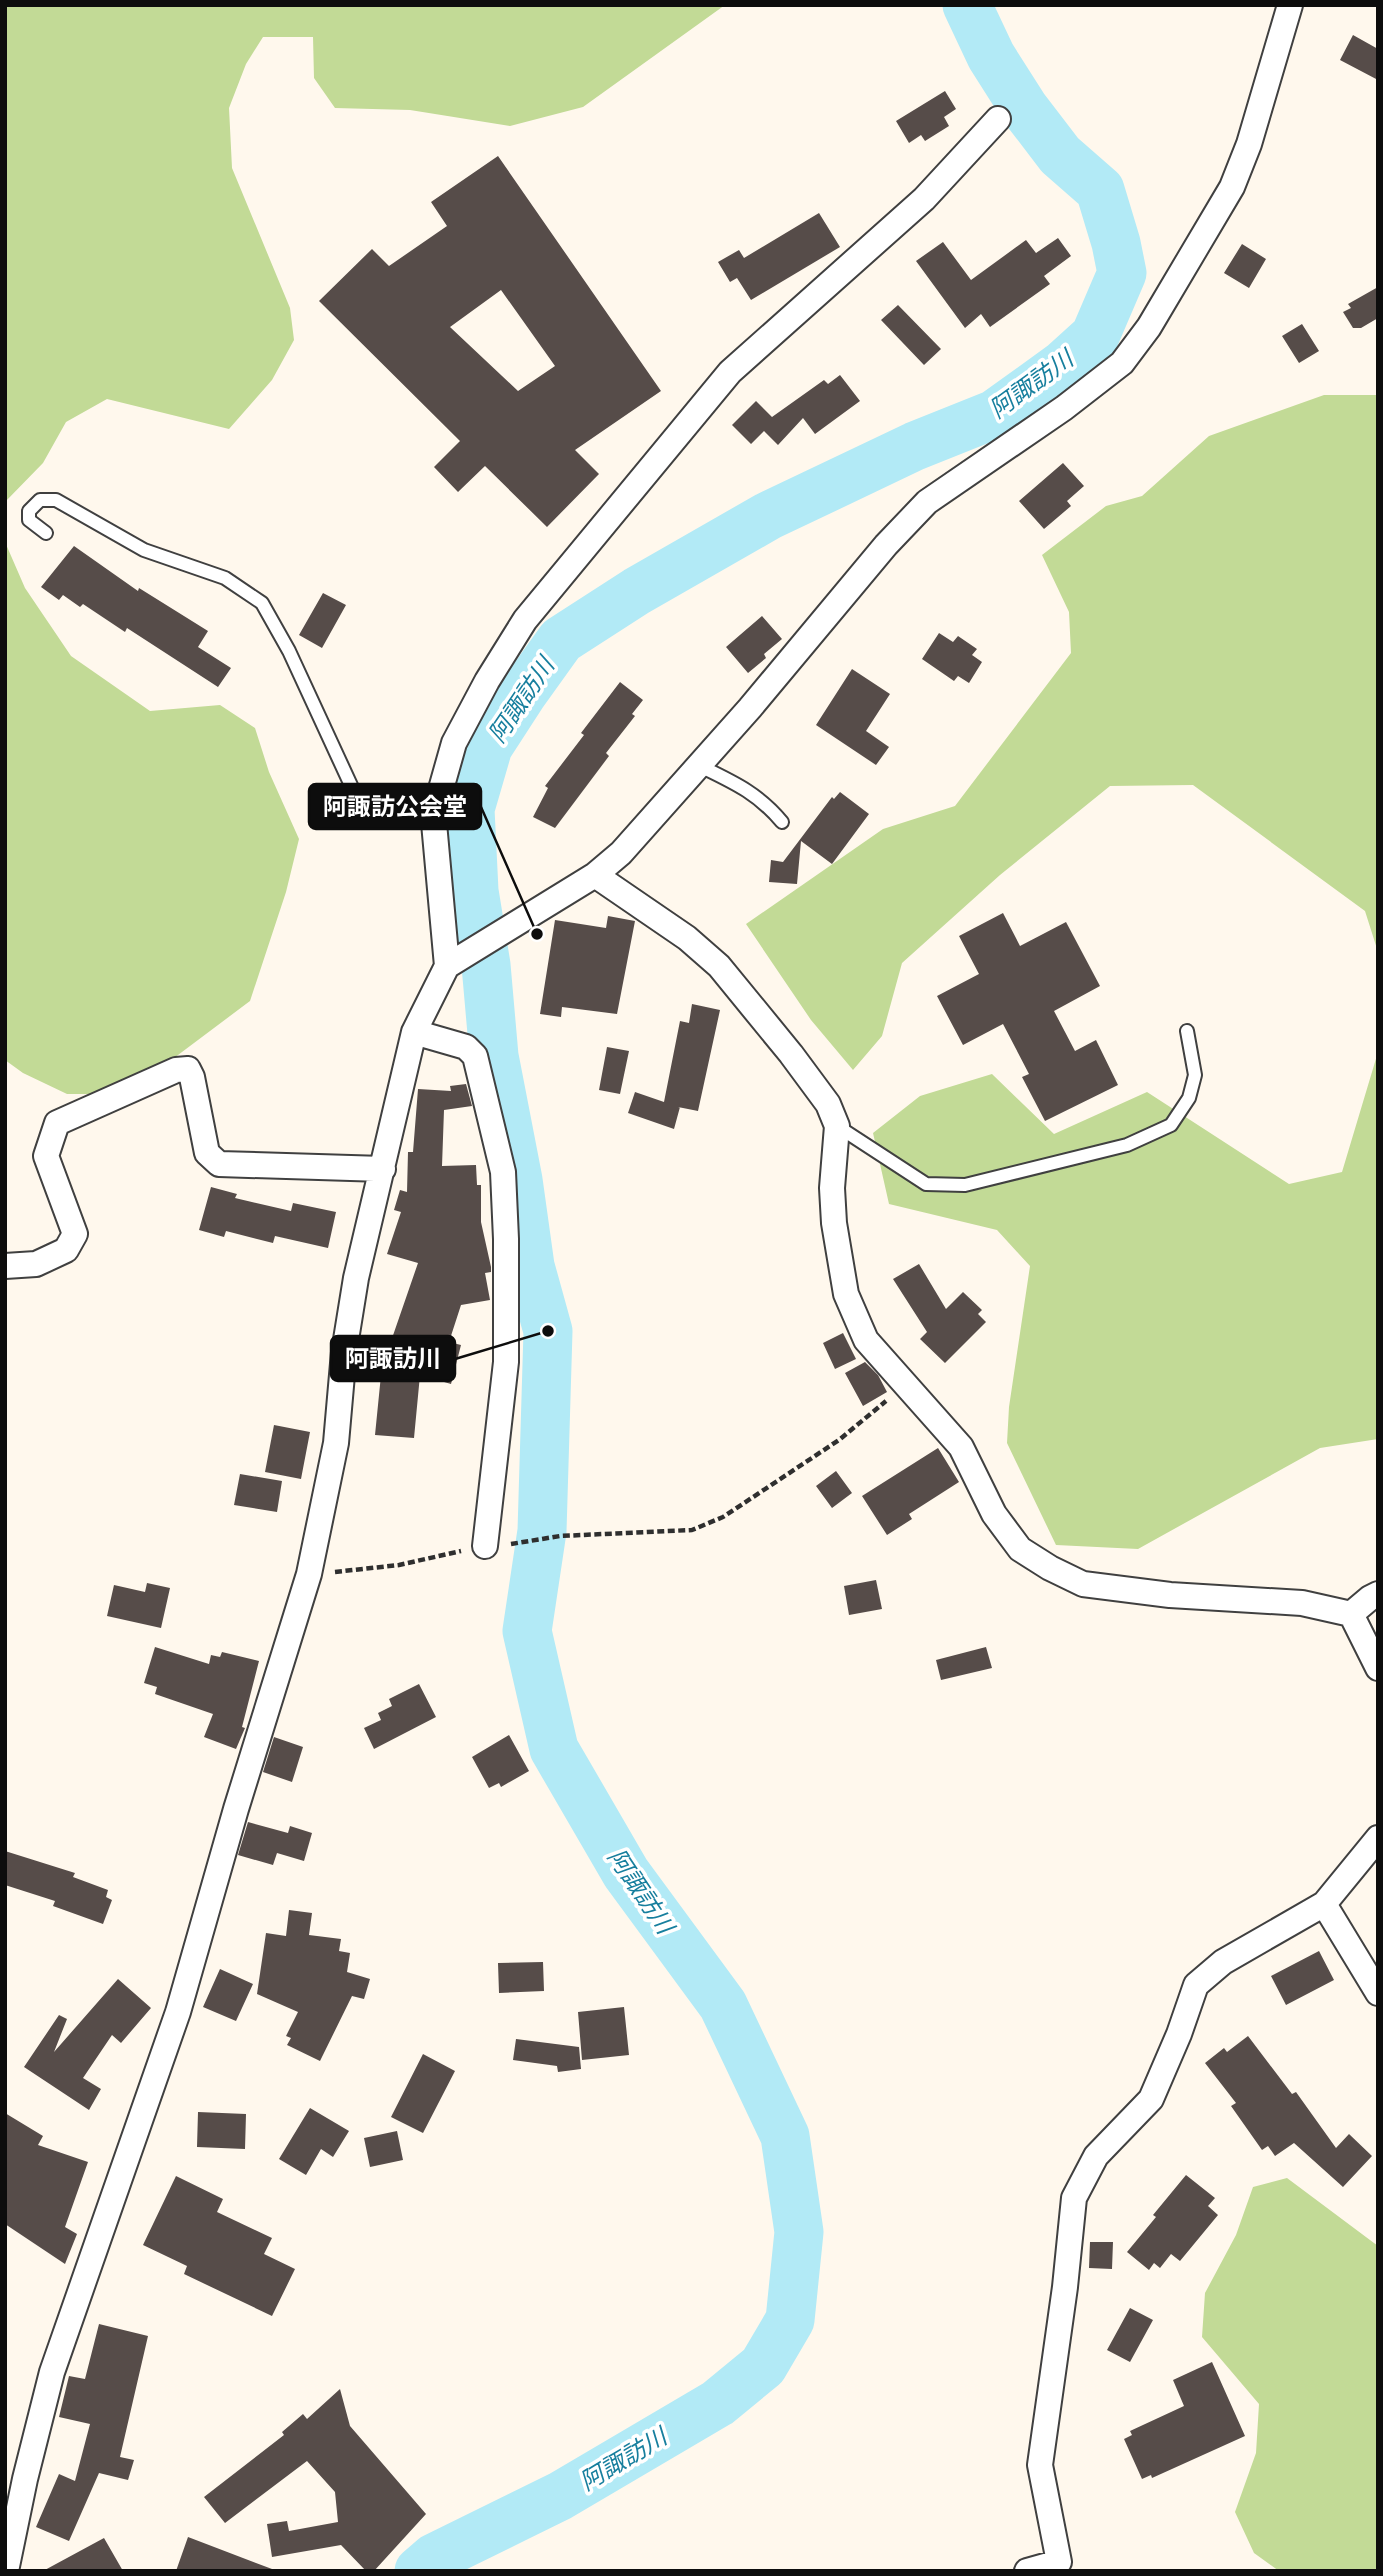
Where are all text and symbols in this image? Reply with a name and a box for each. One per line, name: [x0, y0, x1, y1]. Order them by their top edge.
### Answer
water label: 阿諏訪川: [984, 343, 1080, 423]
water label: 阿諏訪川: [483, 650, 561, 747]
callout: 阿諏訪公会堂: [309, 784, 481, 829]
text: 阿諏訪公会堂: [323, 793, 467, 820]
callout: 阿諏訪川: [331, 1336, 455, 1381]
text: 阿諏訪川: [345, 1345, 441, 1372]
water label: 阿諏訪川: [603, 1844, 681, 1941]
water label: 阿諏訪川: [575, 2421, 674, 2495]

